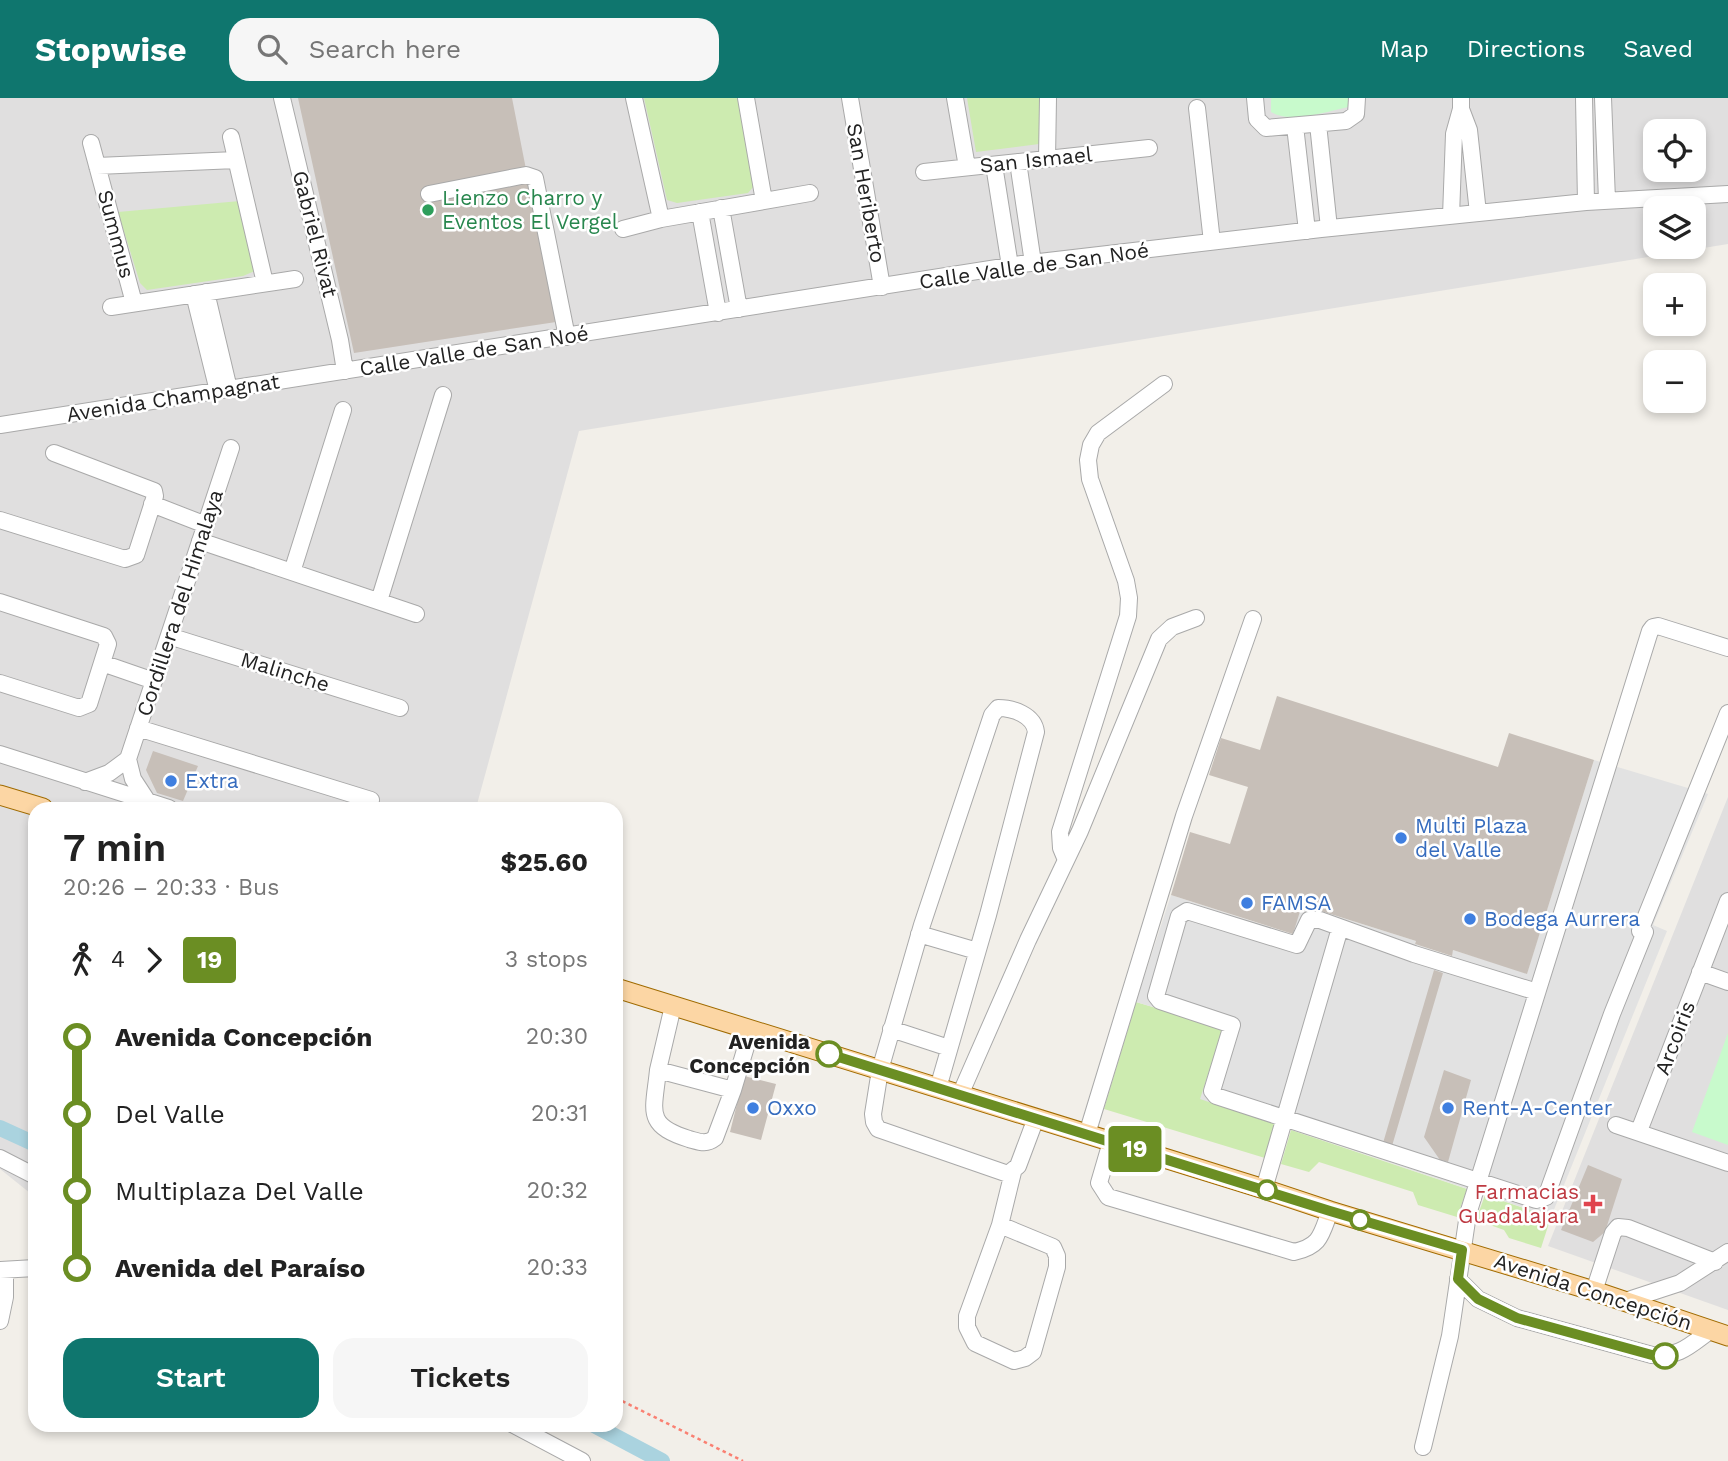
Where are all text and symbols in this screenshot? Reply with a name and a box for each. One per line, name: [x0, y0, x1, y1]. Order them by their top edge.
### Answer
search box: [229, 18, 719, 81]
text: Stopwise: [35, 30, 187, 69]
icon: search: [253, 30, 291, 68]
text: Search here: [309, 34, 461, 64]
text: Map: [1380, 35, 1429, 63]
text: Directions: [1467, 35, 1585, 63]
text: Saved: [1623, 35, 1693, 63]
map controls: [1643, 119, 1706, 413]
button: locate: [1643, 119, 1706, 182]
street label: San Heriberto: [842, 121, 891, 265]
street label: San Ismael: [979, 141, 1094, 178]
street label: Gabriel Rivat: [288, 168, 343, 300]
place label: Lienzo Charro y Eventos El Vergel: [442, 185, 619, 234]
street label: Summus: [93, 187, 140, 281]
button: layers: [1643, 196, 1706, 259]
marker: Lienzo Charro y Eventos El Vergel: [420, 202, 436, 218]
street label: Calle Valle de San Noé: [917, 237, 1150, 294]
button: +: [1643, 273, 1706, 336]
street label: Calle Valle de San Noé: [358, 320, 590, 381]
button: −: [1643, 350, 1706, 413]
street label: Avenida Champagnat: [65, 368, 281, 427]
street label: Cordillera del Himalaya: [131, 486, 228, 719]
street label: Malinche: [238, 646, 333, 697]
place label: Extra: [185, 768, 239, 793]
marker: Extra: [163, 773, 179, 789]
place label: Multi Plaza del Valle: [1415, 813, 1528, 862]
text: 7 min: [63, 826, 166, 870]
marker: Multi Plaza del Valle: [1393, 830, 1409, 846]
text: $25.60: [501, 847, 588, 877]
text: 20:26 – 20:33 · Bus: [63, 874, 279, 901]
place label: FAMSA: [1261, 890, 1331, 915]
marker: FAMSA: [1239, 895, 1255, 911]
place label: Bodega Aurrera: [1484, 906, 1640, 931]
marker: Bodega Aurrera: [1462, 911, 1478, 927]
icon: walk: [63, 941, 101, 979]
icon: forward: [135, 941, 173, 979]
text: 4: [111, 946, 125, 973]
text: 19: [197, 946, 222, 974]
text: 3 stops: [505, 946, 588, 973]
street label: Arcoiris: [1649, 997, 1700, 1078]
text: Avenida Concepción: [115, 1022, 372, 1052]
text: 20:30: [526, 1023, 588, 1050]
place label: Avenida Concepción: [689, 1029, 811, 1078]
marker: Avenida Concepción: [816, 1041, 842, 1067]
place label: Oxxo: [767, 1095, 817, 1120]
place label: Rent-A-Center: [1462, 1095, 1613, 1120]
text: Del Valle: [115, 1099, 225, 1129]
text: 20:31: [531, 1100, 588, 1127]
marker: Oxxo: [745, 1100, 761, 1116]
marker: Rent-A-Center: [1440, 1100, 1456, 1116]
line badge: 19: [1104, 1126, 1166, 1172]
text: 19: [1122, 1135, 1148, 1163]
text: Multiplaza Del Valle: [115, 1176, 364, 1206]
text: 20:32: [527, 1177, 588, 1204]
place label: Farmacias Guadalajara: [1458, 1179, 1579, 1228]
unlabelled marker: [1257, 1180, 1277, 1200]
marker: Farmacias Guadalajara: [1585, 1196, 1601, 1212]
unlabelled marker: [1350, 1210, 1370, 1230]
street label: Avenida Concepción: [1491, 1248, 1695, 1335]
text: Avenida del Paraíso: [115, 1253, 365, 1283]
text: 20:33: [527, 1254, 588, 1281]
button: Start: [63, 1338, 319, 1418]
button: Tickets: [333, 1338, 588, 1418]
unlabelled marker: [1652, 1343, 1678, 1369]

